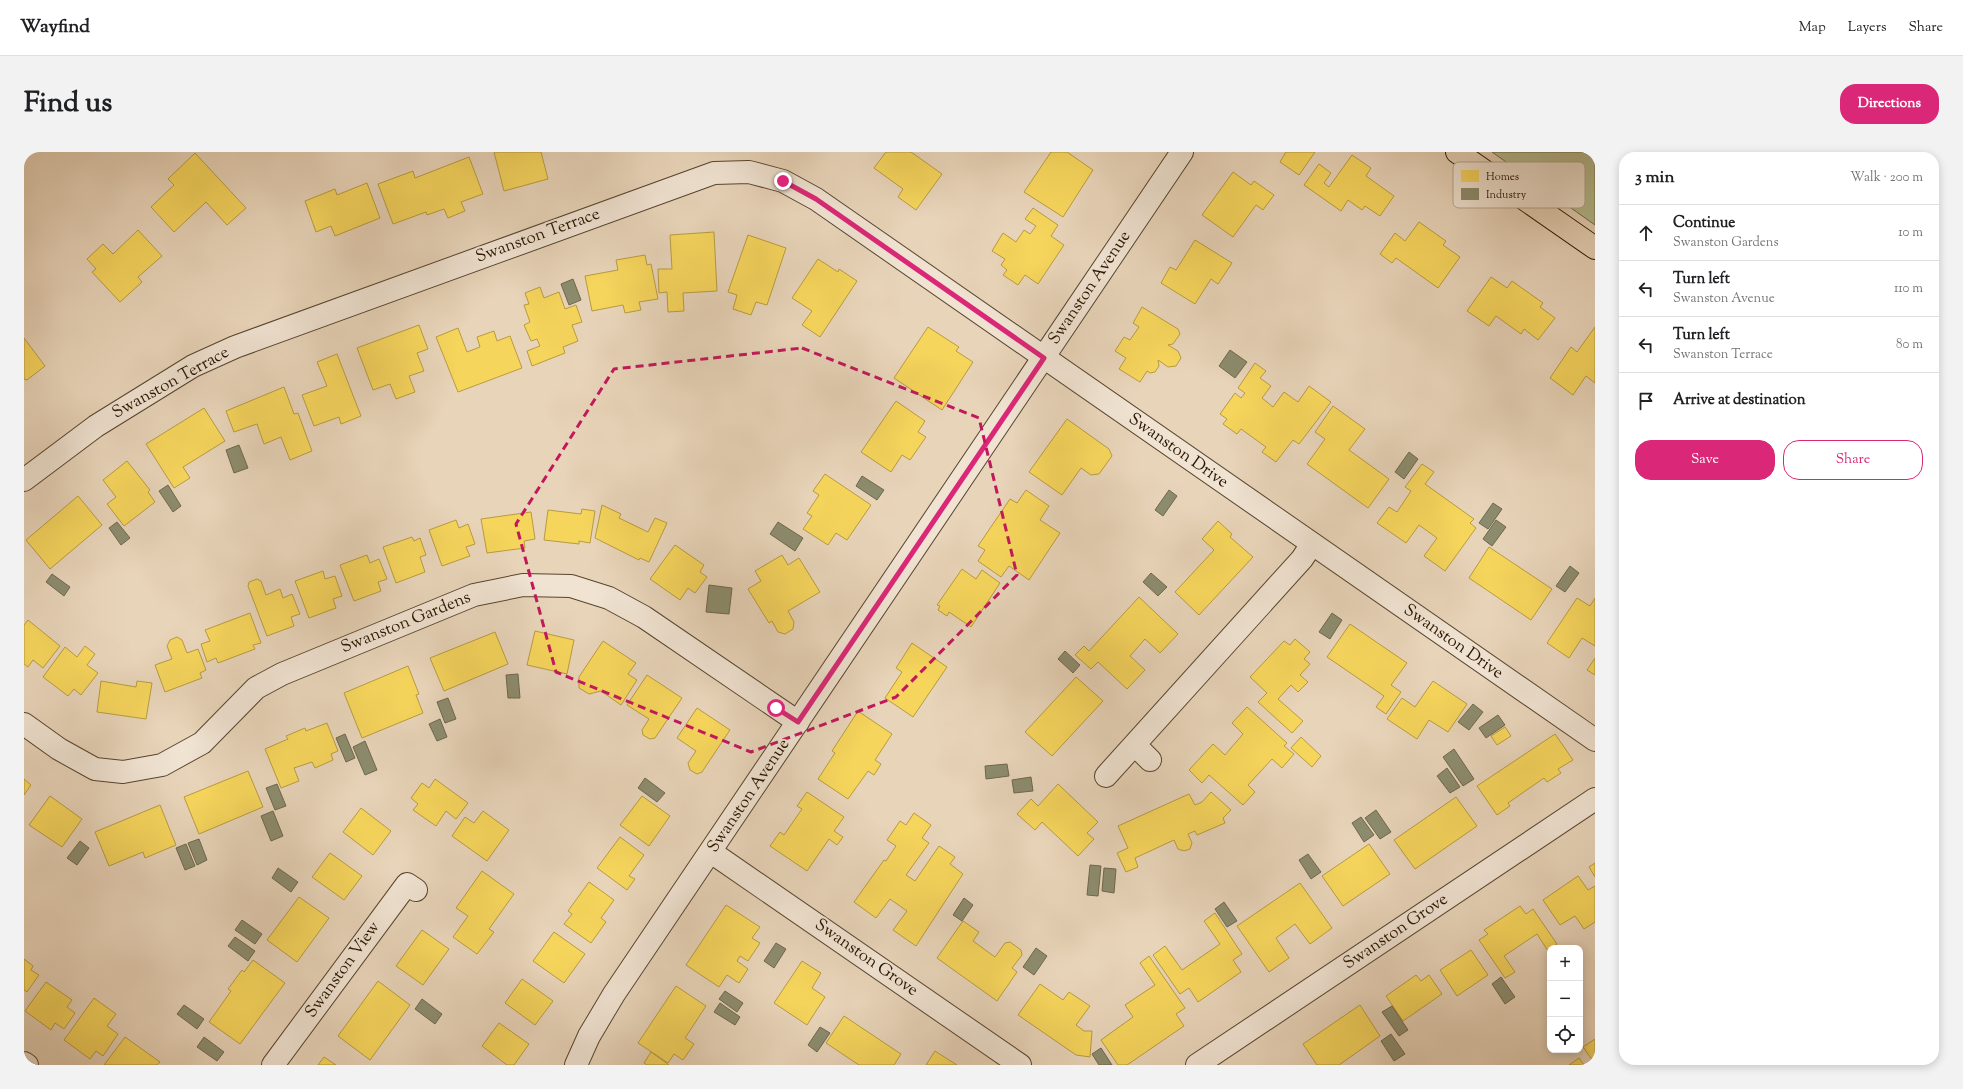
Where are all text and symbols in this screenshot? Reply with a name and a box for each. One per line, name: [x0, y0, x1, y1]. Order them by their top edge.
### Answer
text: Wayfind: [20, 14, 90, 41]
text: Map: [1799, 18, 1826, 38]
text: Layers: [1848, 18, 1886, 38]
text: Share: [1908, 18, 1943, 38]
text: Find us: [24, 84, 112, 124]
button: Directions: [1840, 84, 1939, 124]
legend: [1453, 162, 1585, 208]
text: 3 min: [1635, 166, 1674, 190]
text: Homes: [1486, 169, 1519, 185]
text: Walk · 200 m: [1850, 169, 1923, 187]
route end: [774, 172, 792, 190]
text: Industry: [1486, 187, 1527, 203]
street label: Swanston Terrace: [473, 202, 604, 270]
text: Continue: [1673, 213, 1735, 234]
icon: ahead: [1635, 222, 1657, 244]
text: 10 m: [1898, 224, 1923, 242]
street label: Swanston Avenue: [1043, 226, 1137, 350]
text: Swanston Gardens: [1673, 234, 1779, 252]
text: Turn left: [1673, 269, 1730, 290]
icon: left: [1635, 278, 1657, 300]
text: 110 m: [1894, 280, 1923, 298]
text: Swanston Avenue: [1673, 290, 1775, 308]
text: Turn left: [1673, 325, 1730, 346]
icon: left: [1635, 334, 1657, 356]
text: 80 m: [1896, 336, 1923, 354]
street label: Swanston Terrace: [108, 341, 234, 425]
text: Swanston Terrace: [1673, 346, 1773, 364]
icon: arrive: [1635, 390, 1657, 412]
text: Arrive at destination: [1673, 390, 1806, 411]
street label: Swanston Drive: [1123, 408, 1233, 494]
button: Save: [1635, 440, 1775, 480]
button: Share: [1783, 440, 1923, 480]
street label: Swanston Gardens: [337, 586, 475, 660]
street label: Swanston Drive: [1398, 599, 1508, 685]
route start: [767, 699, 785, 717]
street label: Swanston Avenue: [702, 734, 796, 858]
street label: Swanston Grove: [1339, 888, 1453, 976]
street label: Swanston Grove: [809, 913, 923, 1003]
street label: Swanston View: [300, 917, 386, 1023]
map controls: [1547, 945, 1583, 1053]
button: +: [1547, 945, 1583, 981]
button: −: [1547, 981, 1583, 1017]
button: locate: [1547, 1017, 1583, 1053]

